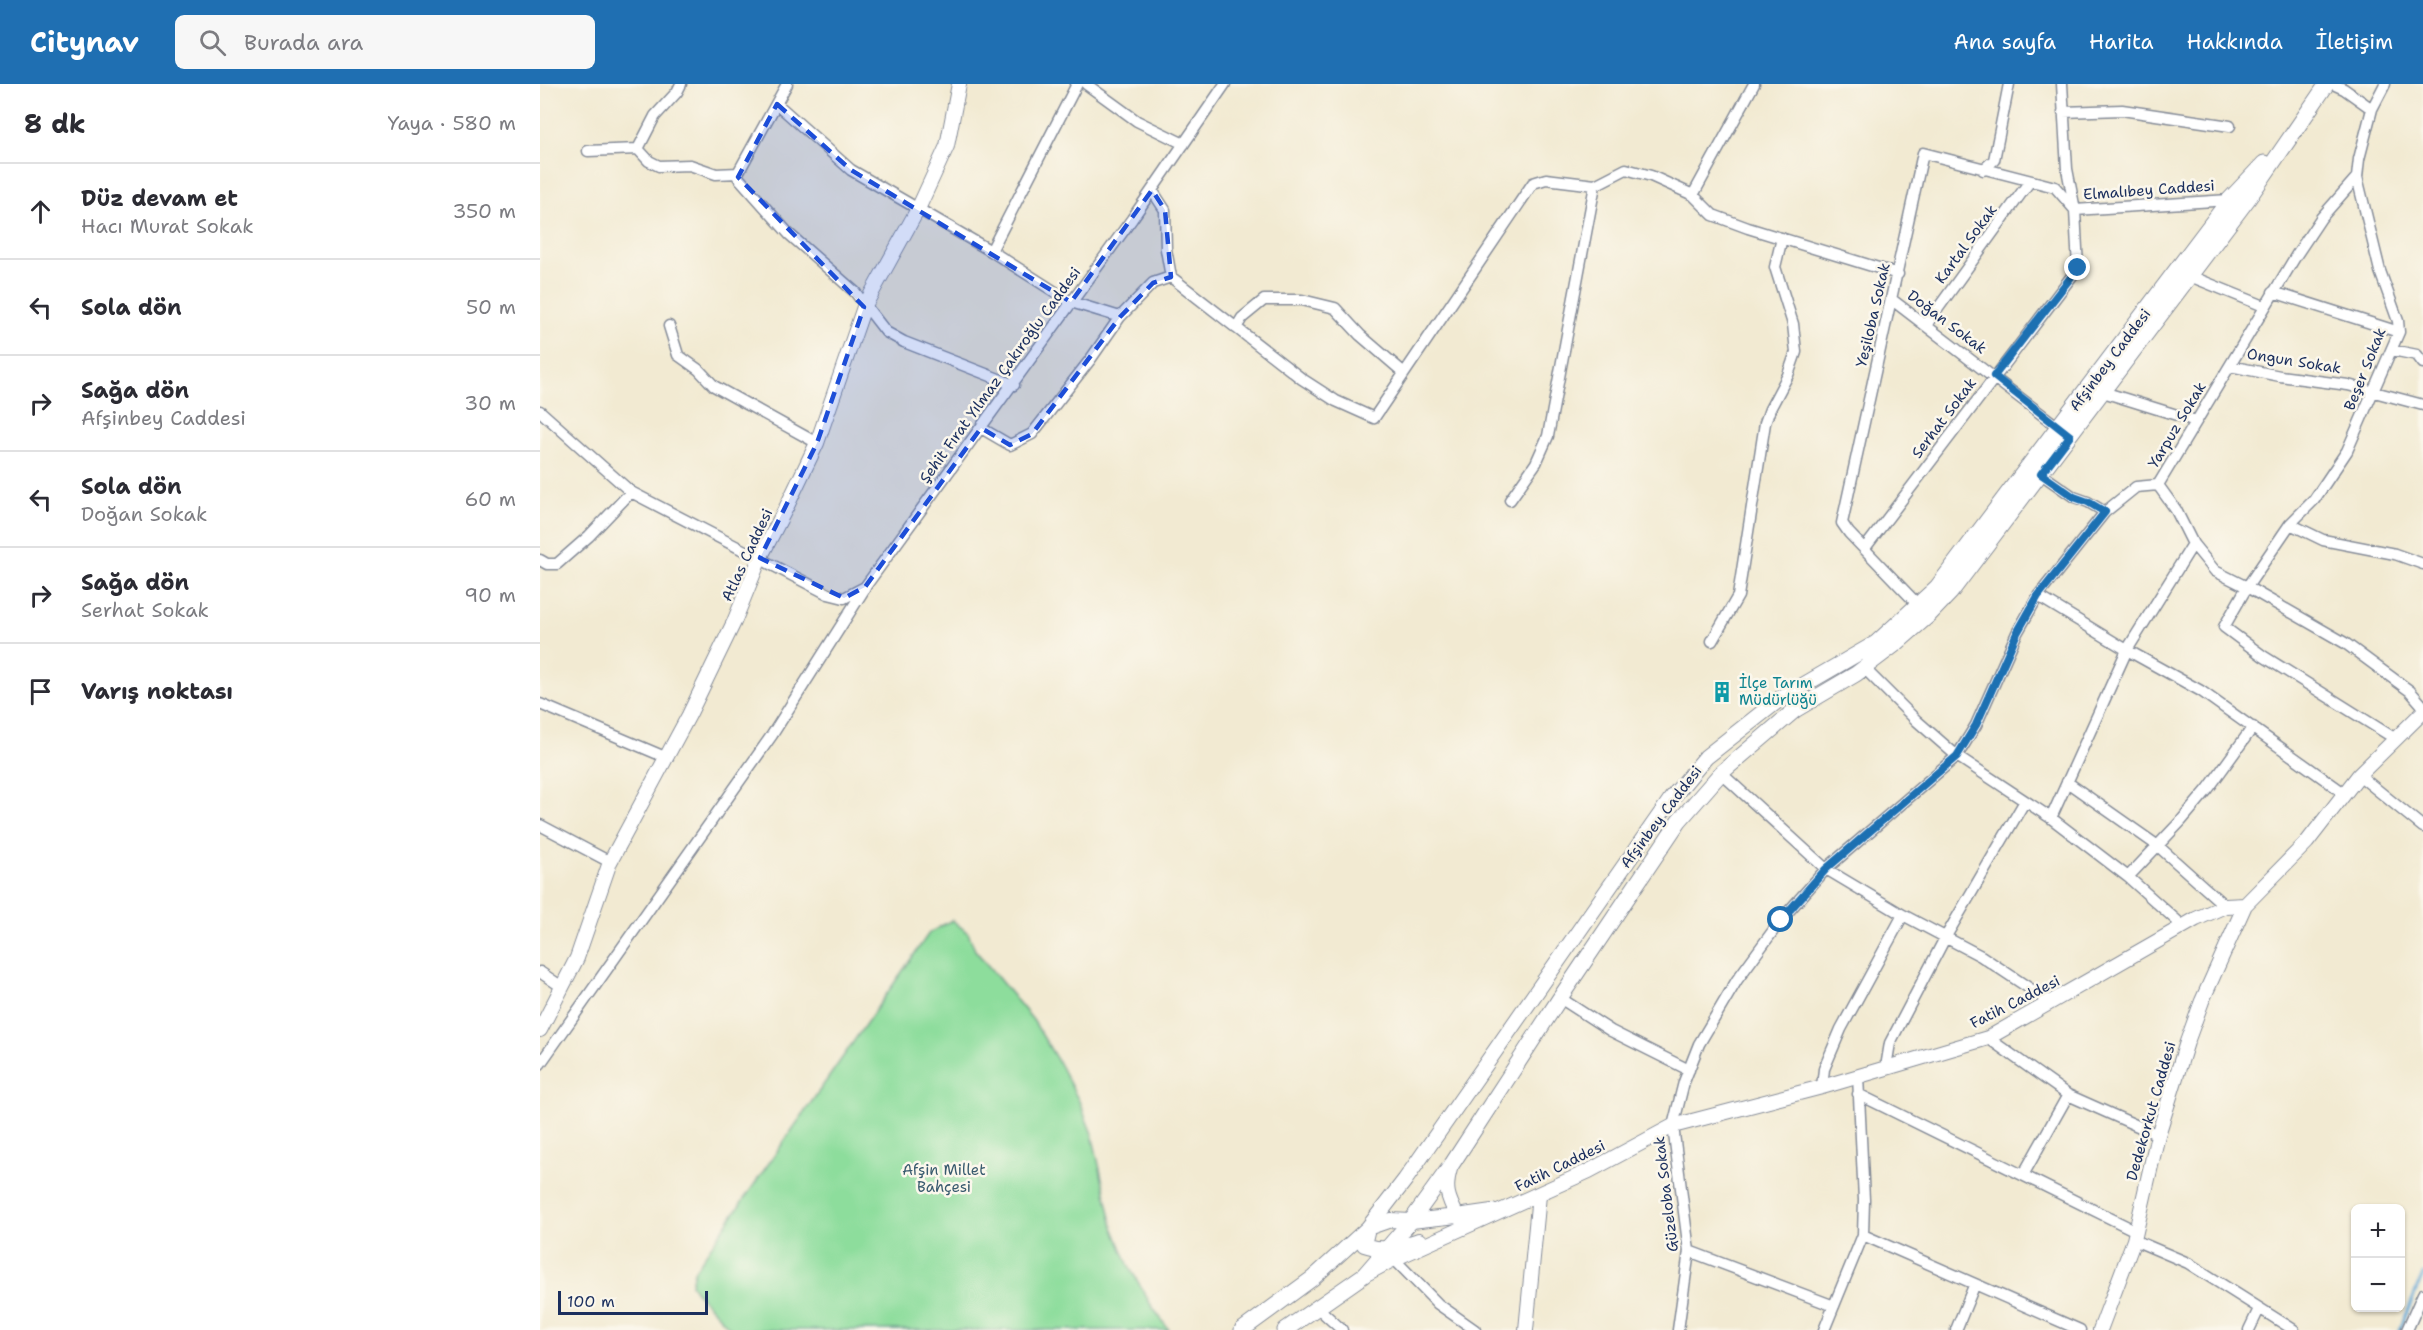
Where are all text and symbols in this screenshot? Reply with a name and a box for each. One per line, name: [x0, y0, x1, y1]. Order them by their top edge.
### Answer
search box: [175, 15, 595, 69]
text: Citynav: [30, 23, 139, 61]
icon: search: [196, 26, 229, 59]
text: Burada ara: [244, 28, 363, 57]
text: Ana sayfa: [1954, 28, 2056, 56]
text: Harita: [2089, 28, 2154, 56]
text: Hakkında: [2187, 28, 2283, 56]
text: İletişim: [2316, 28, 2393, 56]
text: 8 dk: [24, 106, 86, 141]
text: Yaya · 580 m: [388, 110, 516, 136]
street label: Elmalıbey Caddesi: [2083, 175, 2215, 205]
text: Düz devam et: [81, 184, 238, 213]
icon: ahead: [24, 195, 57, 228]
text: 350 m: [452, 198, 516, 224]
street label: Kartal Sokak: [1930, 200, 2002, 288]
text: Hacı Murat Sokak: [81, 213, 254, 239]
route end: [2064, 254, 2090, 280]
street label: Yeşiloba Sokak: [1851, 261, 1895, 369]
street label: Şehit Fırat Yılmaz Çakıroğlu Caddesi: [915, 263, 1085, 487]
street label: Doğan Sokak: [1903, 285, 1991, 359]
icon: left: [24, 291, 57, 324]
text: Sola dön: [81, 293, 182, 322]
text: 50 m: [466, 294, 516, 320]
street label: Afşinbey Caddesi: [2065, 305, 2155, 415]
street label: Beşer Sokak: [2339, 325, 2391, 413]
street label: Ongun Sokak: [2246, 344, 2342, 378]
street label: Serhat Sokak: [1907, 374, 1981, 462]
text: Sağa dön: [81, 376, 189, 405]
street label: Yarpuz Sokak: [2143, 378, 2211, 472]
icon: right: [24, 387, 57, 420]
text: 30 m: [464, 390, 516, 416]
text: Afşinbey Caddesi: [81, 405, 246, 431]
text: Sola dön: [81, 472, 182, 501]
icon: left: [24, 483, 57, 516]
text: 60 m: [464, 486, 516, 512]
text: Doğan Sokak: [81, 501, 207, 527]
street label: Atlas Caddesi: [717, 505, 777, 605]
text: Sağa dön: [81, 568, 189, 597]
icon: right: [24, 579, 57, 612]
text: 90 m: [464, 582, 516, 608]
text: Serhat Sokak: [81, 597, 209, 623]
place label: İlçe Tarım Müdürlüğü: [1739, 673, 1817, 710]
icon: arrive: [24, 675, 57, 708]
text: Varış noktası: [81, 677, 233, 706]
building icon: İlçe Tarım Müdürlüğü: [1710, 680, 1734, 704]
street label: Afşinbey Caddesi: [1616, 762, 1706, 872]
route start: [1767, 906, 1793, 932]
street label: Fatih Caddesi: [1967, 971, 2063, 1033]
street label: Dedekorkut Caddesi: [2122, 1039, 2180, 1183]
street label: Fatih Caddesi: [1511, 1135, 1609, 1197]
street label: Güzeloba Sokak: [1649, 1135, 1683, 1253]
park label: Afşin Millet Bahçesi: [902, 1160, 986, 1197]
map controls: [2351, 1204, 2405, 1312]
button: +: [2351, 1204, 2405, 1258]
button: −: [2351, 1258, 2405, 1312]
scale bar: [558, 1288, 708, 1316]
text: 100 m: [567, 1291, 615, 1312]

